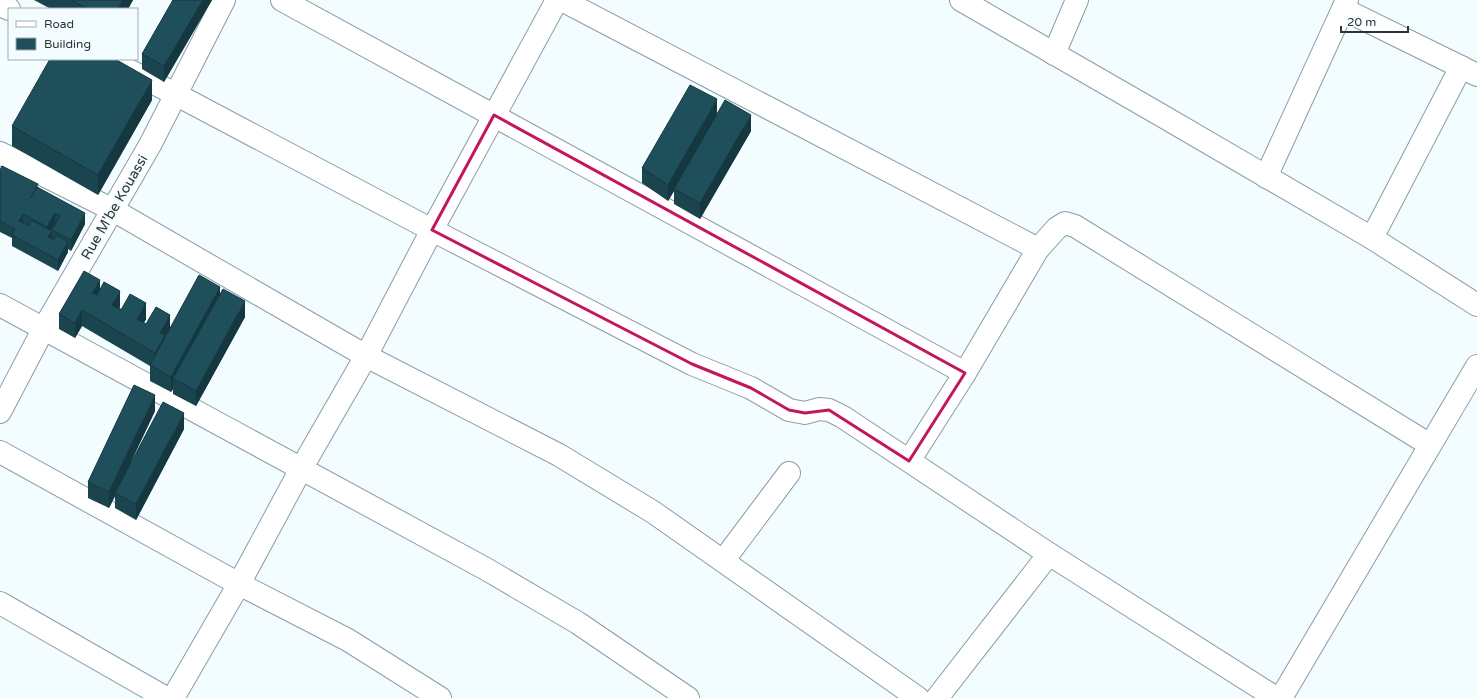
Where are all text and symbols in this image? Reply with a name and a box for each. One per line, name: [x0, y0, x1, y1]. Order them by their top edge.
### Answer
legend: [8, 8, 138, 60]
scale bar: [1341, 8, 1408, 34]
text: 20 m: [1347, 15, 1376, 29]
text: Road: [44, 17, 74, 31]
text: Building: [44, 37, 91, 51]
street label: Rue M'be Kouassi: [77, 152, 151, 263]

